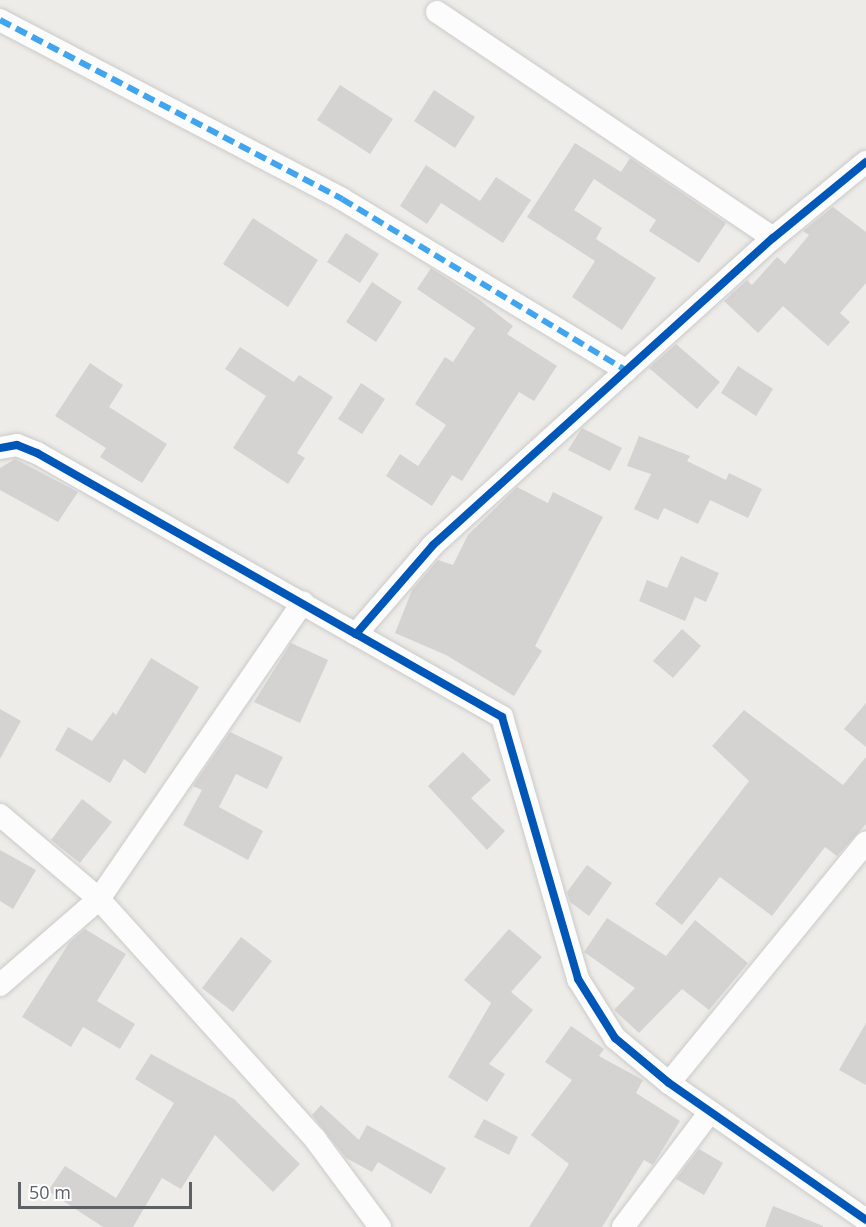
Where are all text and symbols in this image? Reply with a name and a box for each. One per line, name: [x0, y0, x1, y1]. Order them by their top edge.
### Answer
scale bar: [21, 1170, 195, 1208]
text: 50 m: [29, 1180, 71, 1204]

